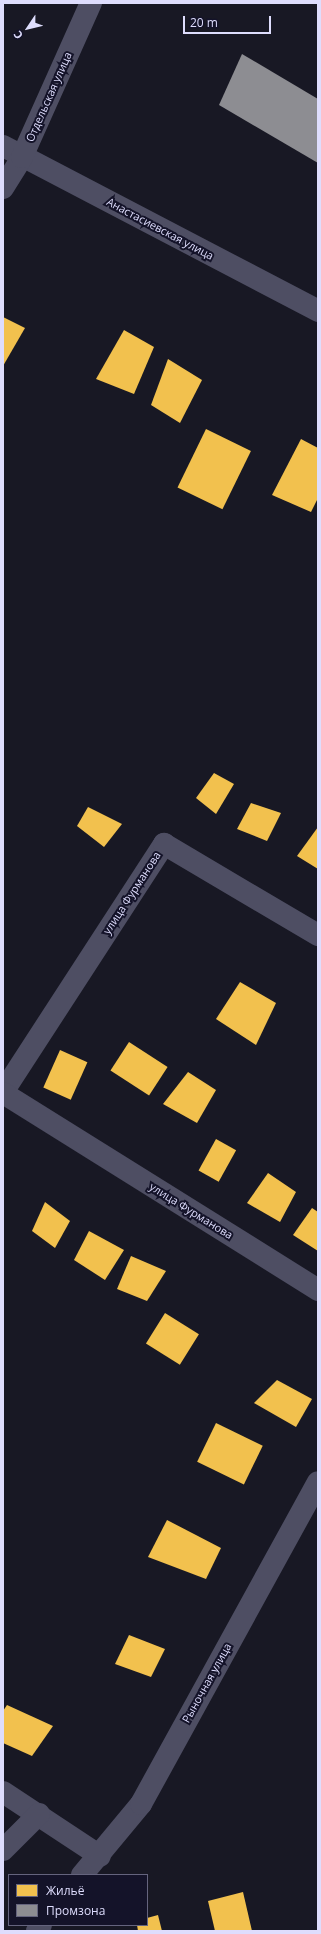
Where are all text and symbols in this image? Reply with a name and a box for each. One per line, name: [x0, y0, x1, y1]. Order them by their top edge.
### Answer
north arrow: [8, 8, 48, 48]
scale bar: [185, 8, 273, 34]
text: 20 m: [190, 14, 218, 31]
text: С: [10, 28, 26, 42]
street label: Отдельская улица: [23, 50, 75, 144]
street label: Анастасиевская улица: [104, 195, 216, 263]
street label: улица Фурманова: [100, 849, 164, 937]
street label: улица Фурманова: [147, 1180, 235, 1242]
street label: Рыночная улица: [180, 1641, 234, 1725]
legend: [8, 1874, 148, 1926]
text: Жильё: [46, 1882, 84, 1899]
text: Промзона: [46, 1902, 105, 1919]

